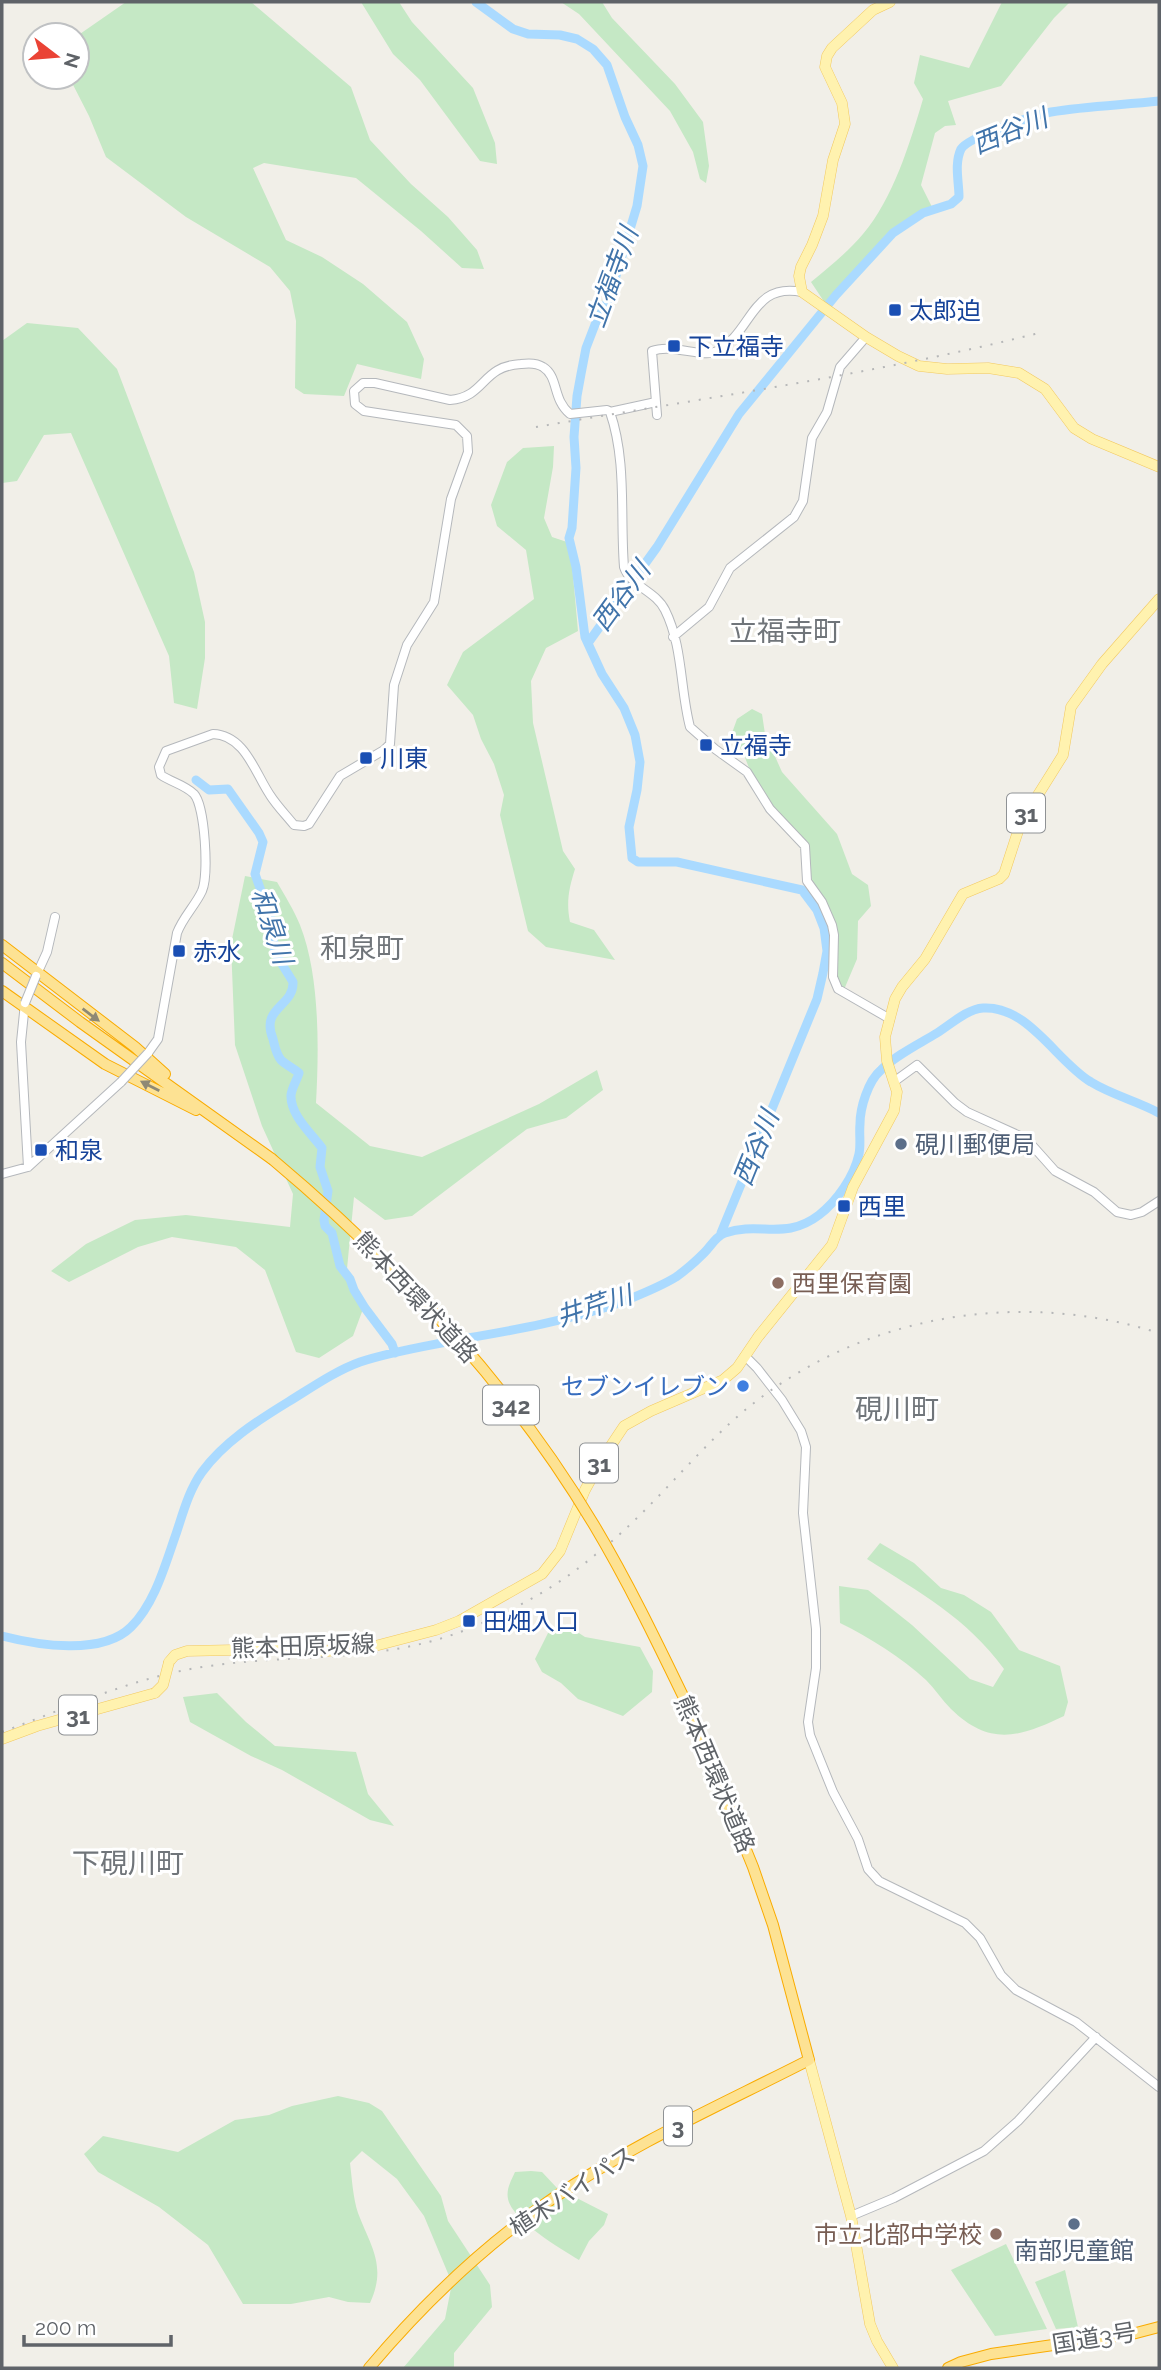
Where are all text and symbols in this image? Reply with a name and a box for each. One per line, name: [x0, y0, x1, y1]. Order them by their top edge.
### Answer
north arrow: [21, 21, 91, 91]
text: N: [60, 51, 85, 71]
water label: 西谷川: [968, 101, 1055, 160]
water label: 立福寺川: [580, 220, 645, 331]
place label: 太郎迫: [909, 296, 981, 325]
marker: 太郎迫: [887, 302, 903, 318]
place label: 下立福寺: [688, 332, 784, 361]
marker: 下立福寺: [666, 338, 682, 354]
water label: 西谷川: [586, 553, 658, 636]
district label: 立福寺町: [729, 615, 841, 648]
place label: 立福寺: [720, 731, 792, 760]
marker: 立福寺: [698, 737, 714, 753]
place label: 川東: [380, 744, 428, 773]
marker: 川東: [358, 750, 374, 766]
road number: 31: [1007, 793, 1045, 832]
water label: 和泉川: [246, 884, 299, 971]
district label: 和泉町: [320, 932, 404, 965]
place label: 赤水: [193, 937, 241, 966]
marker: 赤水: [171, 943, 187, 959]
one-way arrow: [82, 1007, 100, 1022]
one-way arrow: [140, 1081, 160, 1092]
water label: 西谷川: [727, 1103, 786, 1190]
place label: 硯川郵便局: [915, 1130, 1035, 1159]
place label: 和泉: [55, 1136, 103, 1165]
marker: 硯川郵便局: [893, 1136, 909, 1152]
marker: 和泉: [33, 1142, 49, 1158]
place label: 西里: [858, 1192, 906, 1221]
marker: 西里: [836, 1198, 852, 1214]
street label: 熊本西環状道路: [348, 1226, 484, 1368]
place label: 西里保育園: [792, 1269, 912, 1298]
marker: 西里保育園: [770, 1275, 786, 1291]
water label: 井芹川: [552, 1279, 639, 1332]
place label: セブンイレブン: [561, 1372, 729, 1401]
marker: セブンイレブン: [735, 1378, 751, 1394]
road number: 342: [483, 1386, 539, 1424]
district label: 硯川町: [855, 1393, 939, 1426]
road number: 31: [580, 1444, 618, 1482]
place label: 田畑入口: [483, 1607, 579, 1636]
marker: 田畑入口: [461, 1613, 477, 1629]
street label: 熊本田原坂線: [231, 1629, 375, 1663]
street label: 熊本西環状道路: [669, 1691, 761, 1857]
road number: 31: [59, 1696, 97, 1734]
district label: 下硯川町: [72, 1847, 184, 1880]
road number: 3: [664, 2106, 692, 2146]
street label: 植木バイパス: [504, 2140, 640, 2242]
marker: 南部児童館: [1066, 2216, 1082, 2232]
place label: 市立北部中学校: [814, 2220, 982, 2249]
marker: 市立北部中学校: [988, 2226, 1004, 2242]
place label: 南部児童館: [1014, 2236, 1134, 2265]
scale bar: [24, 2304, 172, 2348]
text: 200 m: [35, 2315, 96, 2340]
street label: 国道3号: [1050, 2317, 1138, 2359]

